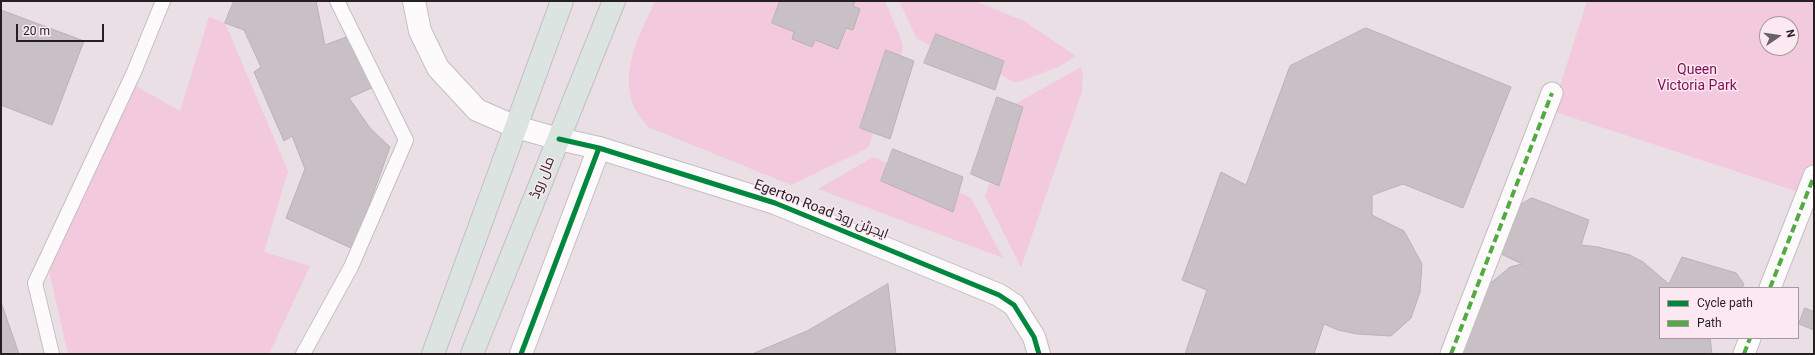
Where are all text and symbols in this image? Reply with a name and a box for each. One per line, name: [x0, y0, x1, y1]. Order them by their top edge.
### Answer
scale bar: [18, 16, 106, 42]
north arrow: [1759, 16, 1799, 56]
text: 20 m: [23, 24, 50, 38]
text: N: [1783, 28, 1797, 39]
park label: Queen Victoria Park: [1657, 62, 1737, 94]
street label: مال روڈ: [527, 154, 559, 202]
street label: Egerton Road ایجرٹن روڈ: [751, 177, 891, 243]
legend: [1659, 287, 1799, 339]
text: Cycle path: [1697, 296, 1753, 310]
text: Path: [1697, 316, 1722, 330]

